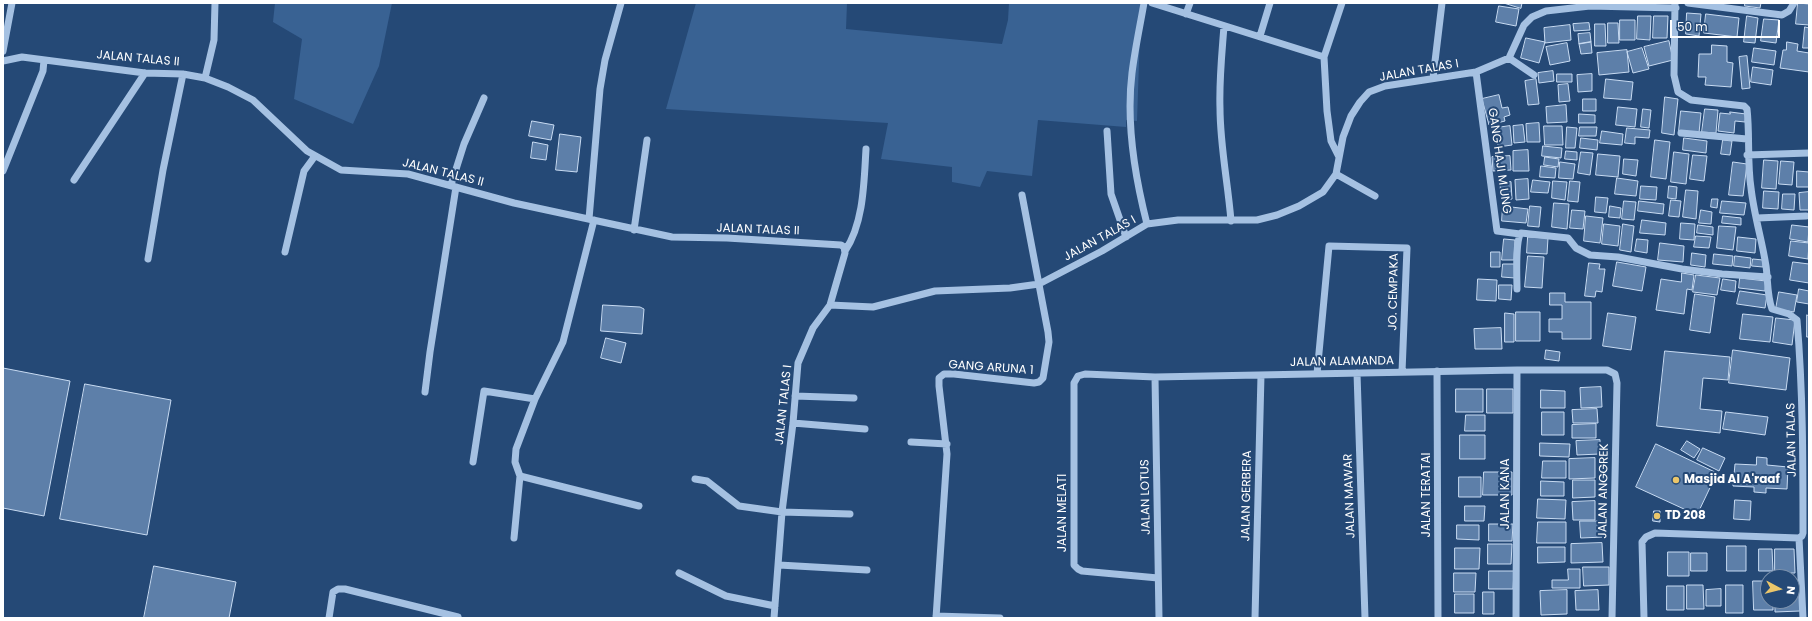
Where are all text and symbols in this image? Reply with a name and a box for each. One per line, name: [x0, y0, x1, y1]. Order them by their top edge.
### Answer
scale bar: [1672, 12, 1782, 38]
text: 50 m: [1677, 18, 1708, 35]
street label: JALAN TALAS II: [96, 48, 180, 70]
street label: JALAN TALAS I: [1378, 57, 1460, 85]
street label: GANG HAJI M UNG: [1484, 107, 1514, 215]
street label: JALAN TALAS II: [401, 156, 485, 190]
street label: JALAN TALAS I: [1061, 213, 1139, 265]
street label: JALAN TALAS II: [716, 221, 800, 239]
street label: JO. CEMPAKA: [1386, 253, 1402, 331]
street label: JALAN ALAMANDA: [1290, 354, 1394, 370]
street label: GANG ARUNA 1: [948, 358, 1034, 378]
street label: JALAN TALAS I: [773, 364, 795, 446]
street label: JALAN TALAS: [1784, 403, 1800, 477]
street label: JALAN ANGGREK: [1596, 443, 1612, 539]
street label: JALAN GERBERA: [1239, 450, 1255, 542]
street label: JALAN MAWAR: [1341, 453, 1359, 539]
street label: JALAN TERATAI: [1420, 453, 1434, 537]
street label: JALAN KANA: [1499, 458, 1513, 530]
street label: JALAN LOTUS: [1138, 459, 1154, 535]
place label: Masjid Al A'raaf: [1684, 473, 1780, 487]
street label: JALAN MELATI: [1056, 474, 1070, 552]
marker: Masjid Al A'raaf: [1671, 475, 1681, 485]
place label: TD 208: [1665, 509, 1706, 523]
marker: TD 208: [1652, 511, 1662, 521]
north arrow: [1760, 569, 1800, 609]
text: N: [1782, 585, 1799, 595]

